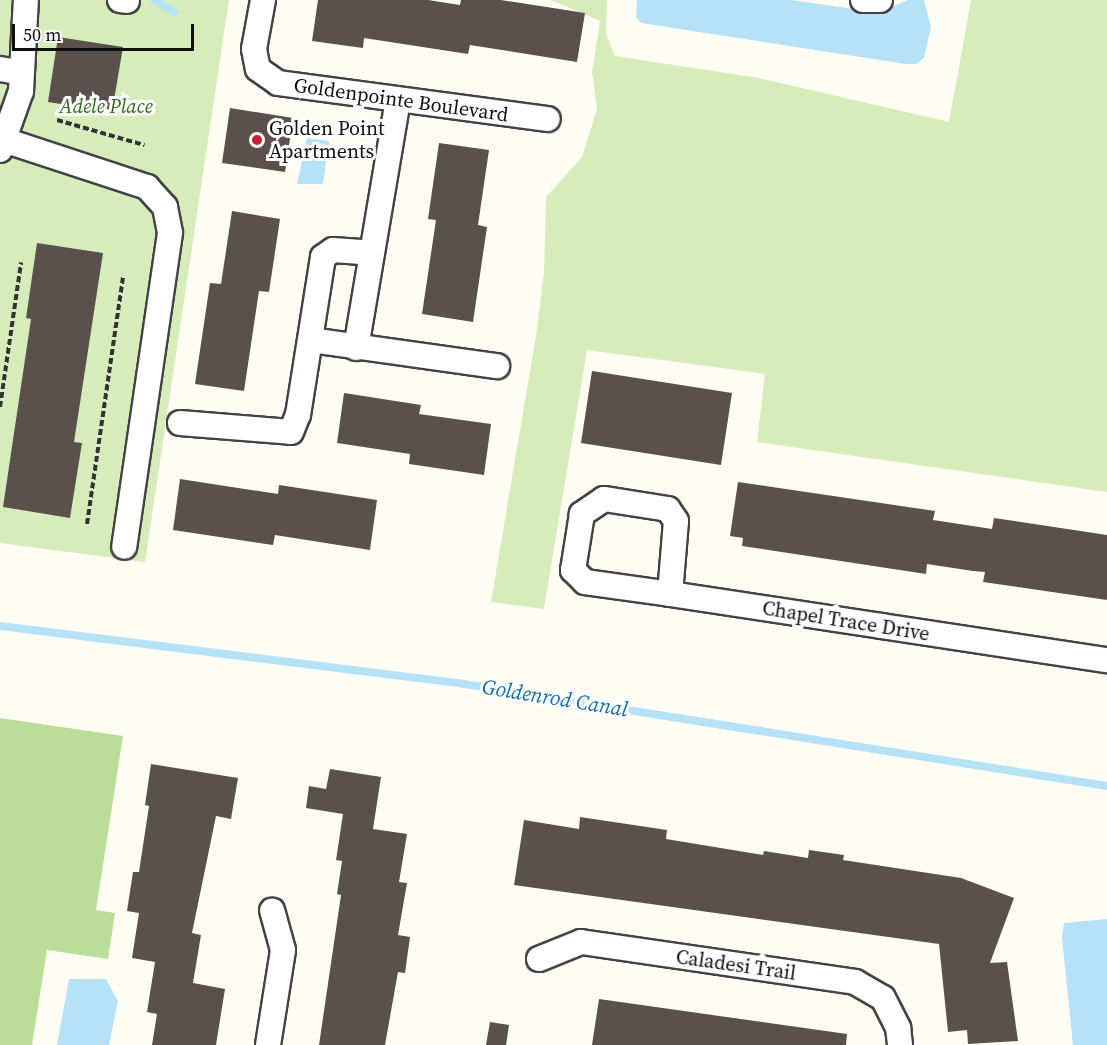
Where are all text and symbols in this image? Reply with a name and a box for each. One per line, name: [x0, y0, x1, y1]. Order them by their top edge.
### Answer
scale bar: [15, 12, 196, 50]
text: 50 m: [23, 22, 61, 47]
street label: Goldenpointe Boulevard: [292, 73, 510, 127]
park label: Adele Place: [59, 94, 153, 118]
place label: Golden Point Apartments: [269, 116, 385, 163]
marker: Golden Point Apartments: [250, 133, 264, 147]
street label: Chapel Trace Drive: [760, 596, 932, 646]
water label: Goldenrod Canal: [480, 674, 630, 722]
street label: Caladesi Trail: [674, 945, 798, 985]

